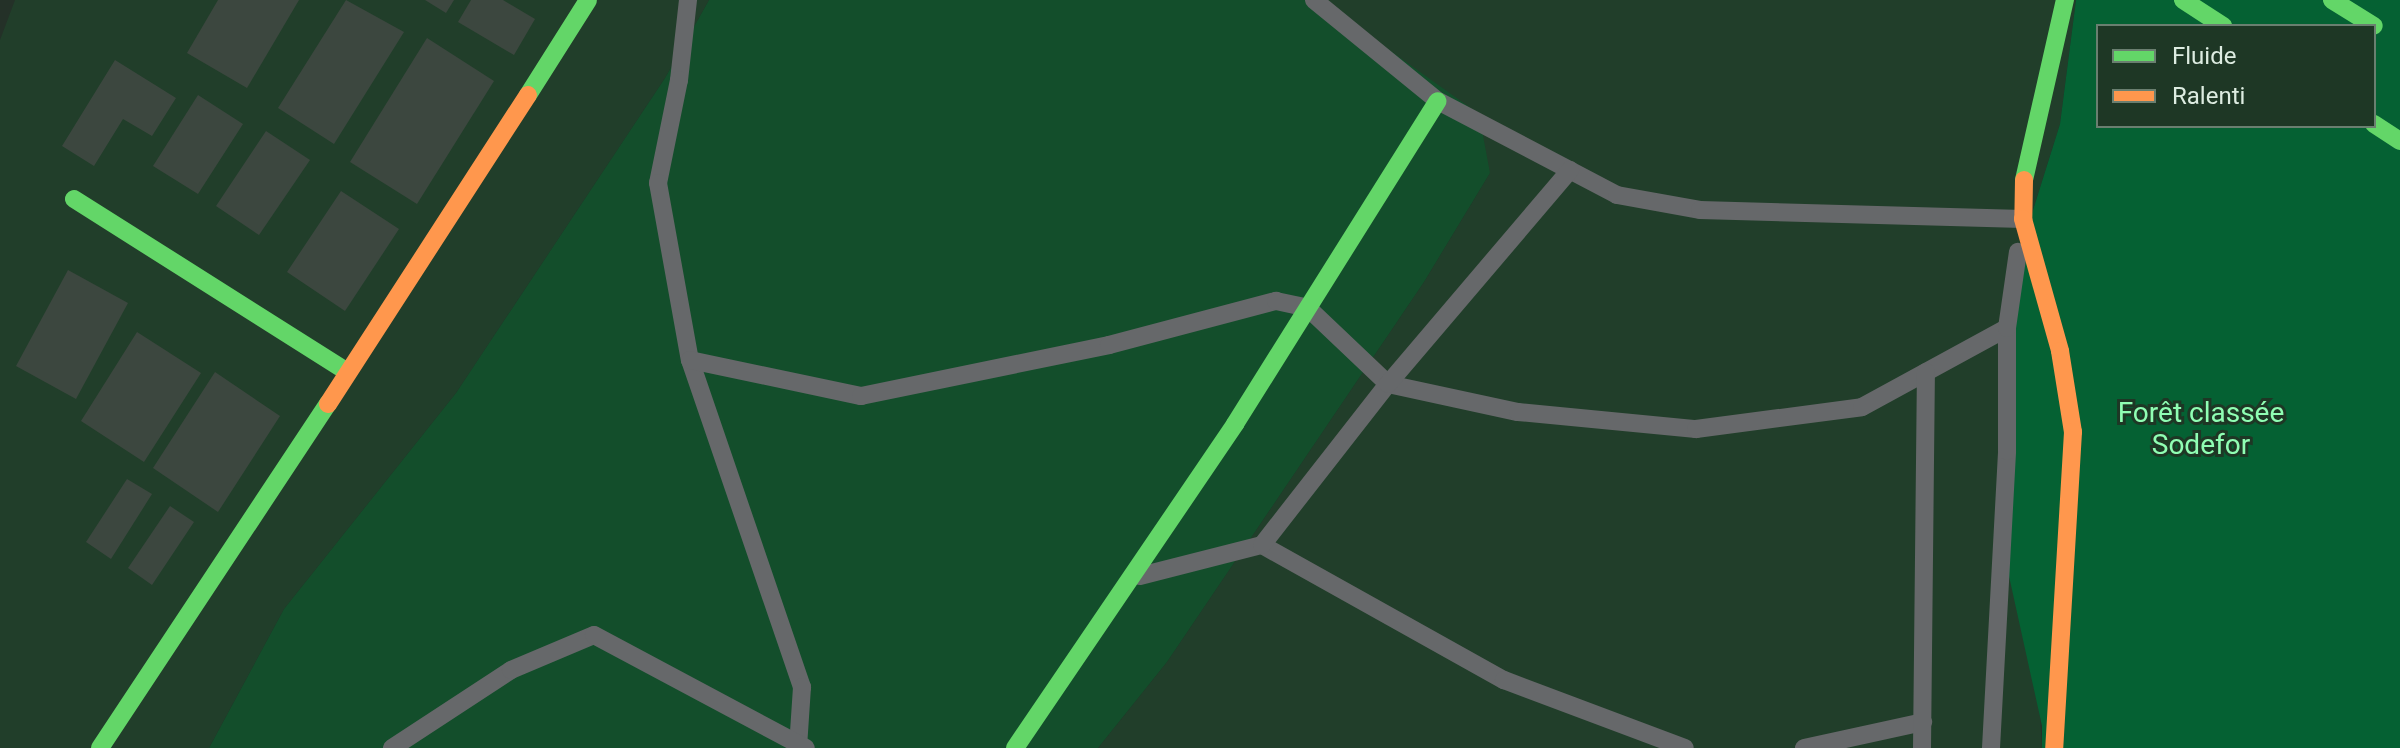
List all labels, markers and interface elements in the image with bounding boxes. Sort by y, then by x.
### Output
legend [2096,24,2376,128]
text: Fluide [2172,42,2236,70]
text: Ralenti [2172,82,2245,110]
park label: Forêt classée Sodefor [2118,396,2284,462]

